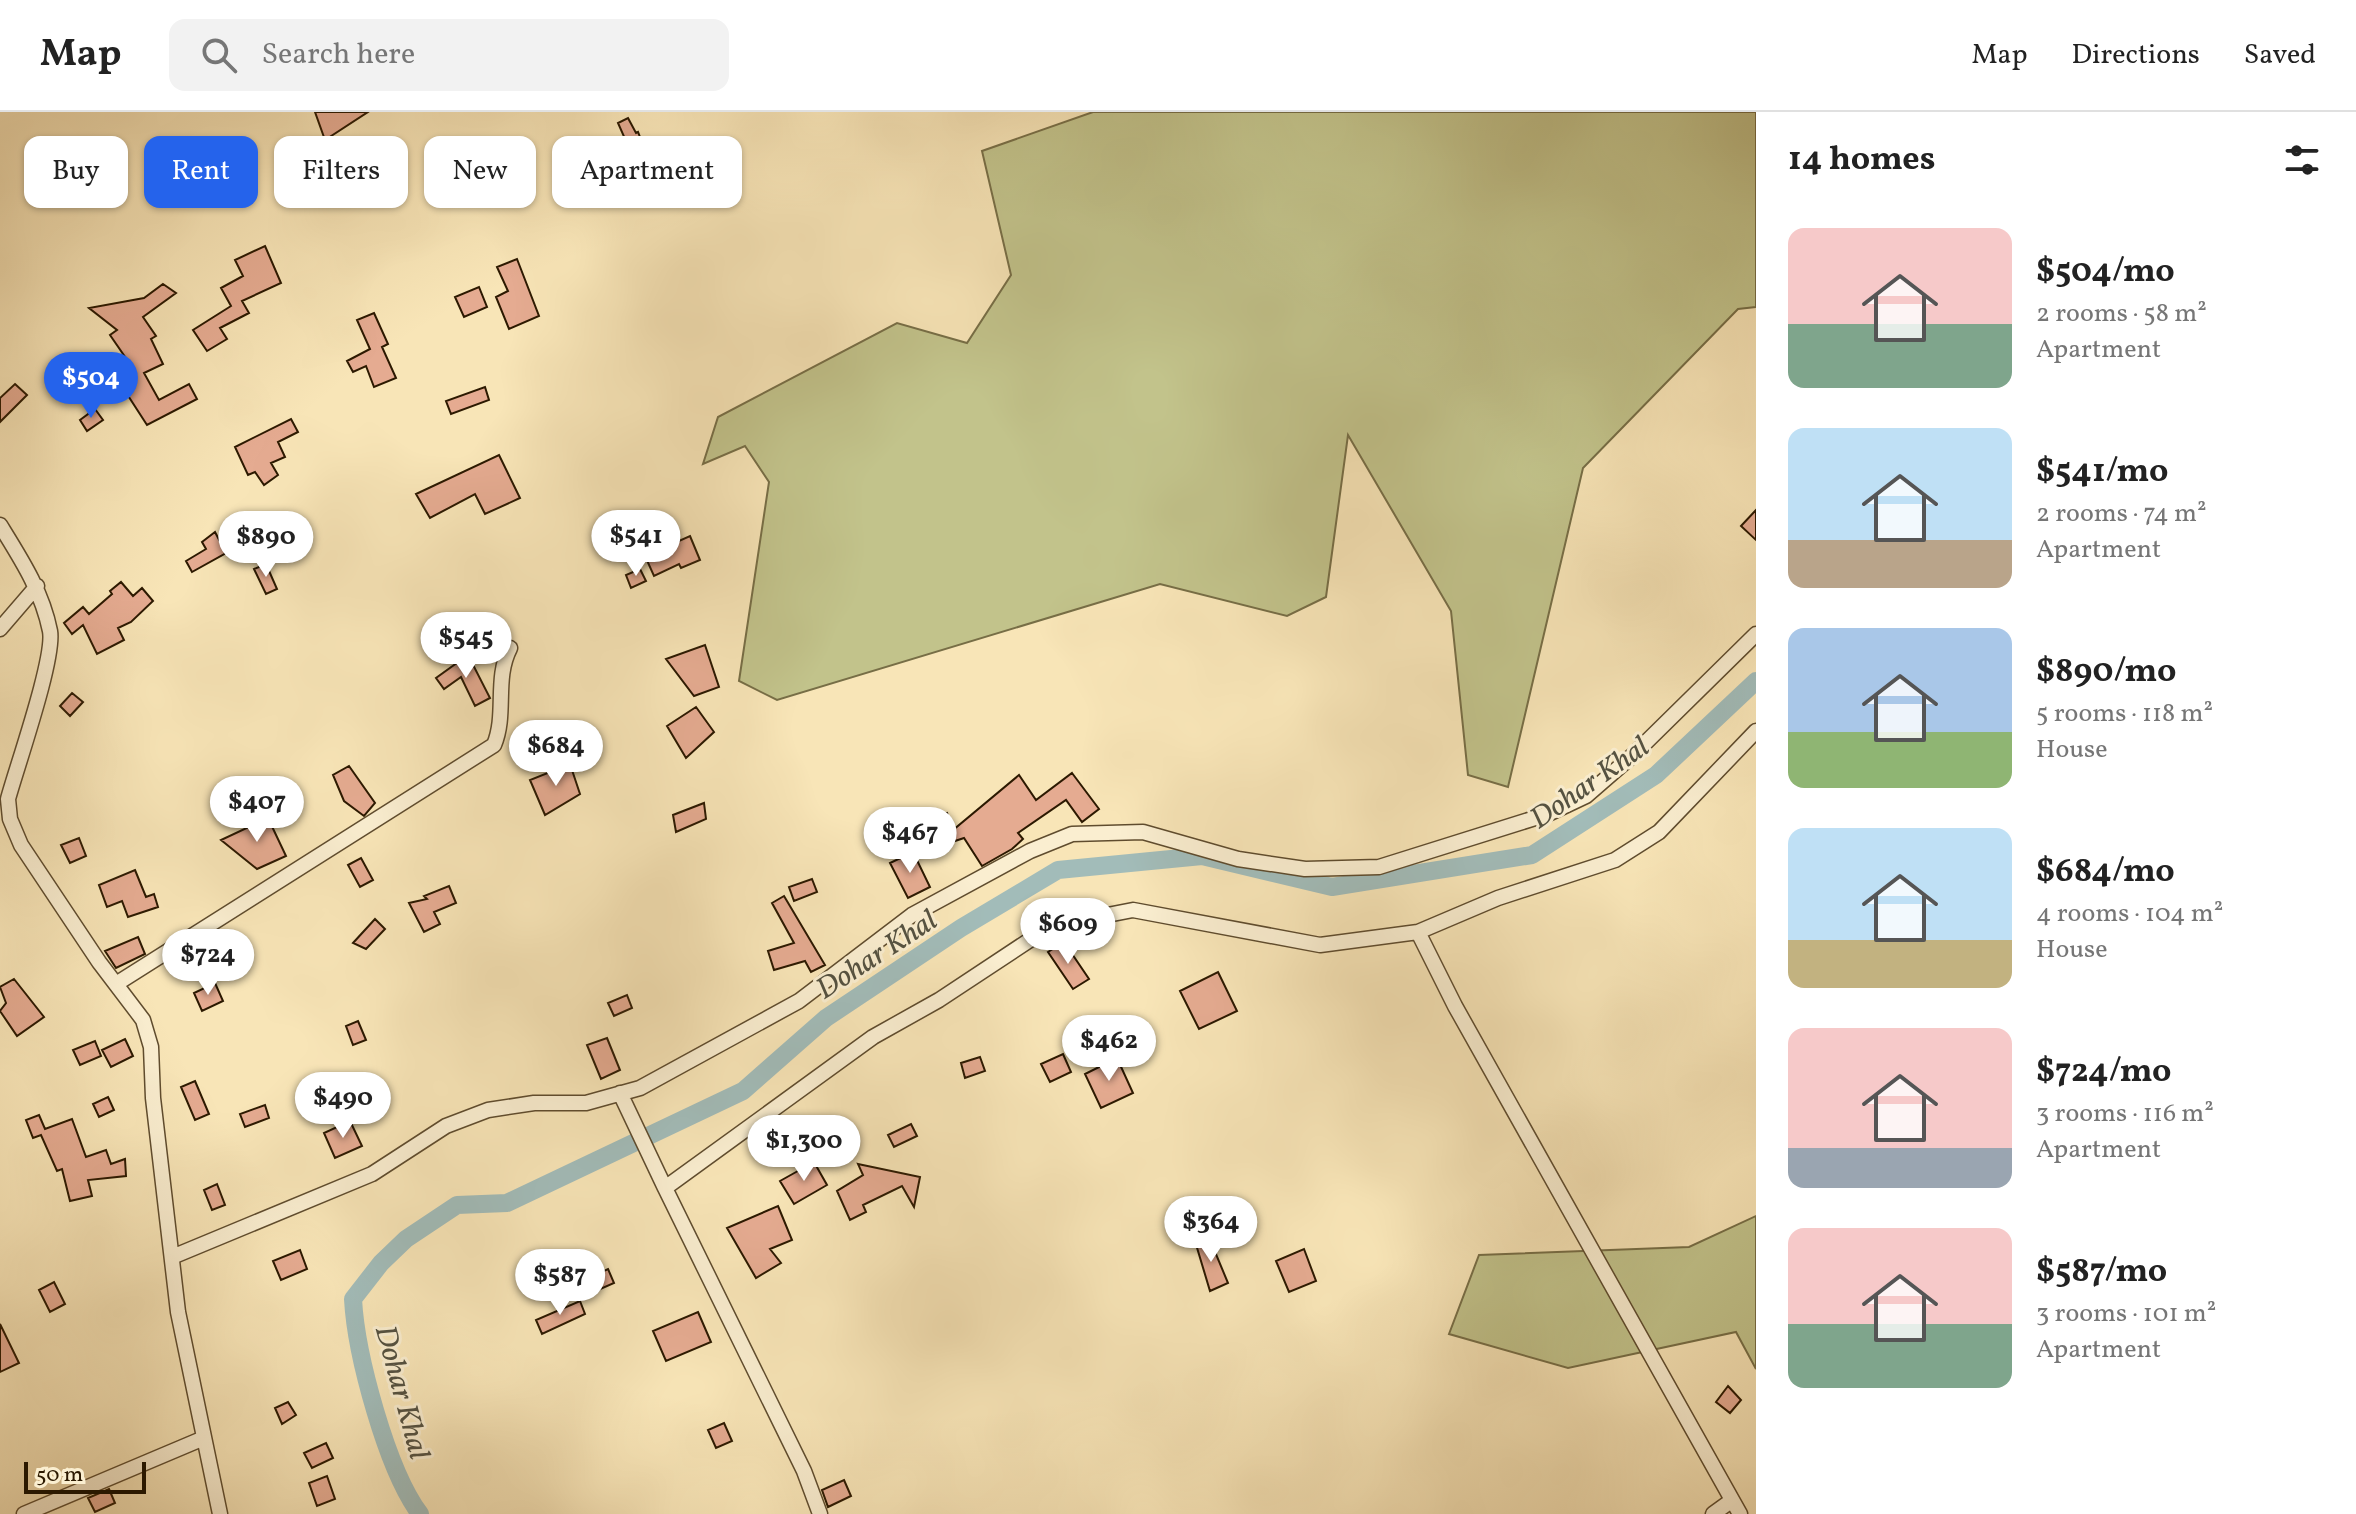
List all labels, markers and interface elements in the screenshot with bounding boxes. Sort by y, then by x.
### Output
search box [169,19,729,91]
text: Map [40,29,121,82]
icon: search [197,33,241,77]
text: Search here [261,34,415,76]
text: Map [1972,36,2028,75]
text: Directions [2072,36,2200,75]
text: Saved [2244,36,2316,75]
chip: Buy [24,136,128,208]
chip: Rent [144,136,258,208]
chip: Filters [274,136,408,208]
chip: New [424,136,536,208]
chip: Apartment [552,136,742,208]
text: 14 homes [1788,137,1935,184]
icon: filters [2280,138,2324,182]
text: $504/mo [2036,249,2175,296]
icon: home [1852,260,1948,356]
text: 2 rooms · 58 m² [2036,296,2207,332]
text: Apartment [2036,332,2161,368]
pin: $504 [44,352,138,420]
text: $504 [62,360,120,396]
text: $541/mo [2036,449,2168,496]
icon: home [1852,460,1948,556]
text: 2 rooms · 74 m² [2036,496,2207,532]
pin: $541 [589,510,683,578]
pin: $890 [219,511,313,579]
text: $541 [609,518,663,554]
text: $890 [236,519,296,555]
text: Apartment [2036,532,2161,568]
pin: $545 [419,612,513,680]
text: $545 [439,620,493,656]
text: $890/mo [2036,649,2176,696]
icon: home [1852,660,1948,756]
text: 5 rooms · 118 m² [2036,696,2213,732]
pin: $684 [509,720,603,788]
water label: Dohar Khal [1522,727,1659,840]
text: $684 [527,728,585,764]
text: House [2036,732,2108,768]
pin: $407 [210,776,304,844]
text: $407 [228,784,286,820]
pin: $467 [863,807,957,875]
text: $467 [882,815,938,851]
text: $684/mo [2036,849,2175,896]
icon: home [1852,860,1948,956]
text: 4 rooms · 104 m² [2036,896,2223,932]
pin: $609 [1021,898,1115,966]
water label: Dohar Khal [808,900,946,1011]
text: $609 [1038,906,1098,942]
pin: $724 [161,929,255,997]
text: House [2036,932,2108,968]
text: $724 [180,937,236,973]
pin: $462 [1062,1015,1156,1083]
text: $462 [1080,1023,1138,1059]
text: $724/mo [2036,1049,2172,1096]
icon: home [1852,1060,1948,1156]
pin: $490 [296,1072,390,1140]
text: $490 [313,1080,373,1116]
text: 3 rooms · 116 m² [2036,1096,2214,1132]
pin: $1,300 [739,1115,869,1183]
text: $1,300 [765,1123,843,1159]
text: Apartment [2036,1132,2161,1168]
pin: $364 [1164,1196,1258,1264]
text: $364 [1182,1204,1240,1240]
pin: $587 [513,1249,607,1317]
text: $587/mo [2036,1249,2167,1296]
text: $587 [533,1257,587,1293]
icon: home [1852,1260,1948,1356]
text: 3 rooms · 101 m² [2036,1296,2216,1332]
water label: Dohar Khal [363,1321,439,1465]
text: Apartment [2036,1332,2161,1368]
scale bar [24,1458,146,1494]
text: 50 m [36,1460,83,1491]

